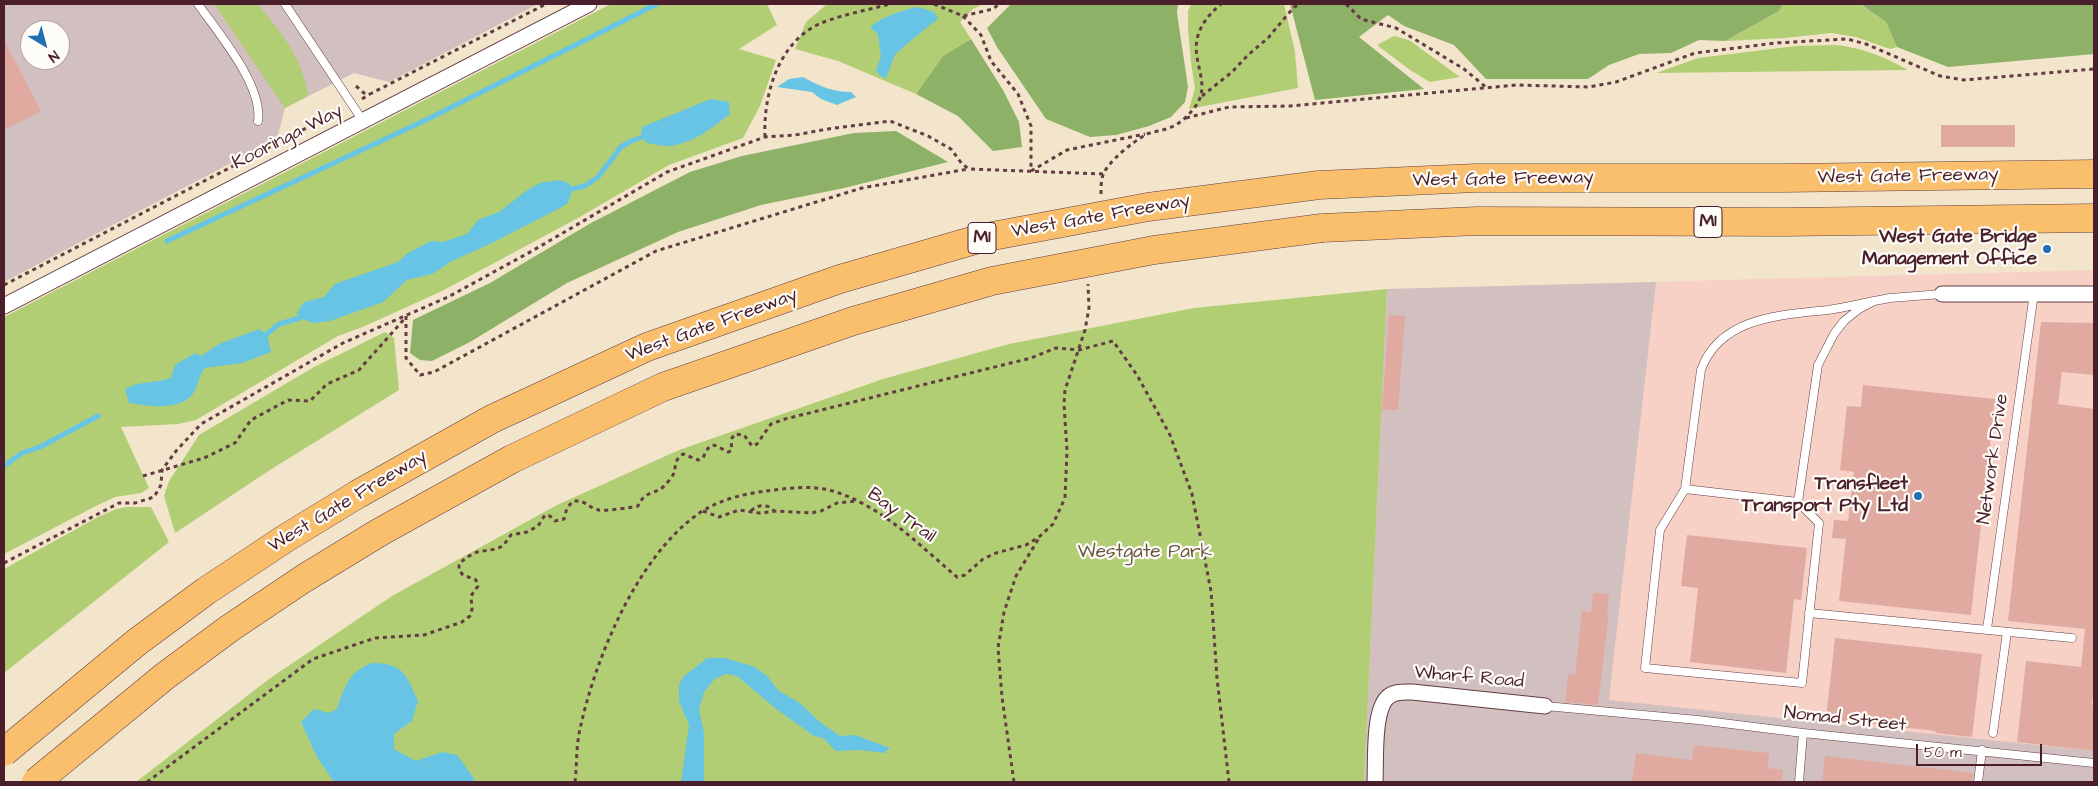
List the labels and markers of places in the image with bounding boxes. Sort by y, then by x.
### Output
place label: West Gate Bridge Management Office [1862,227,2037,271]
marker: West Gate Bridge Management Office [2041,243,2053,255]
place label: Transfleet Transport Pty Ltd [1742,474,1908,518]
marker: Transfleet Transport Pty Ltd [1912,490,1924,502]

